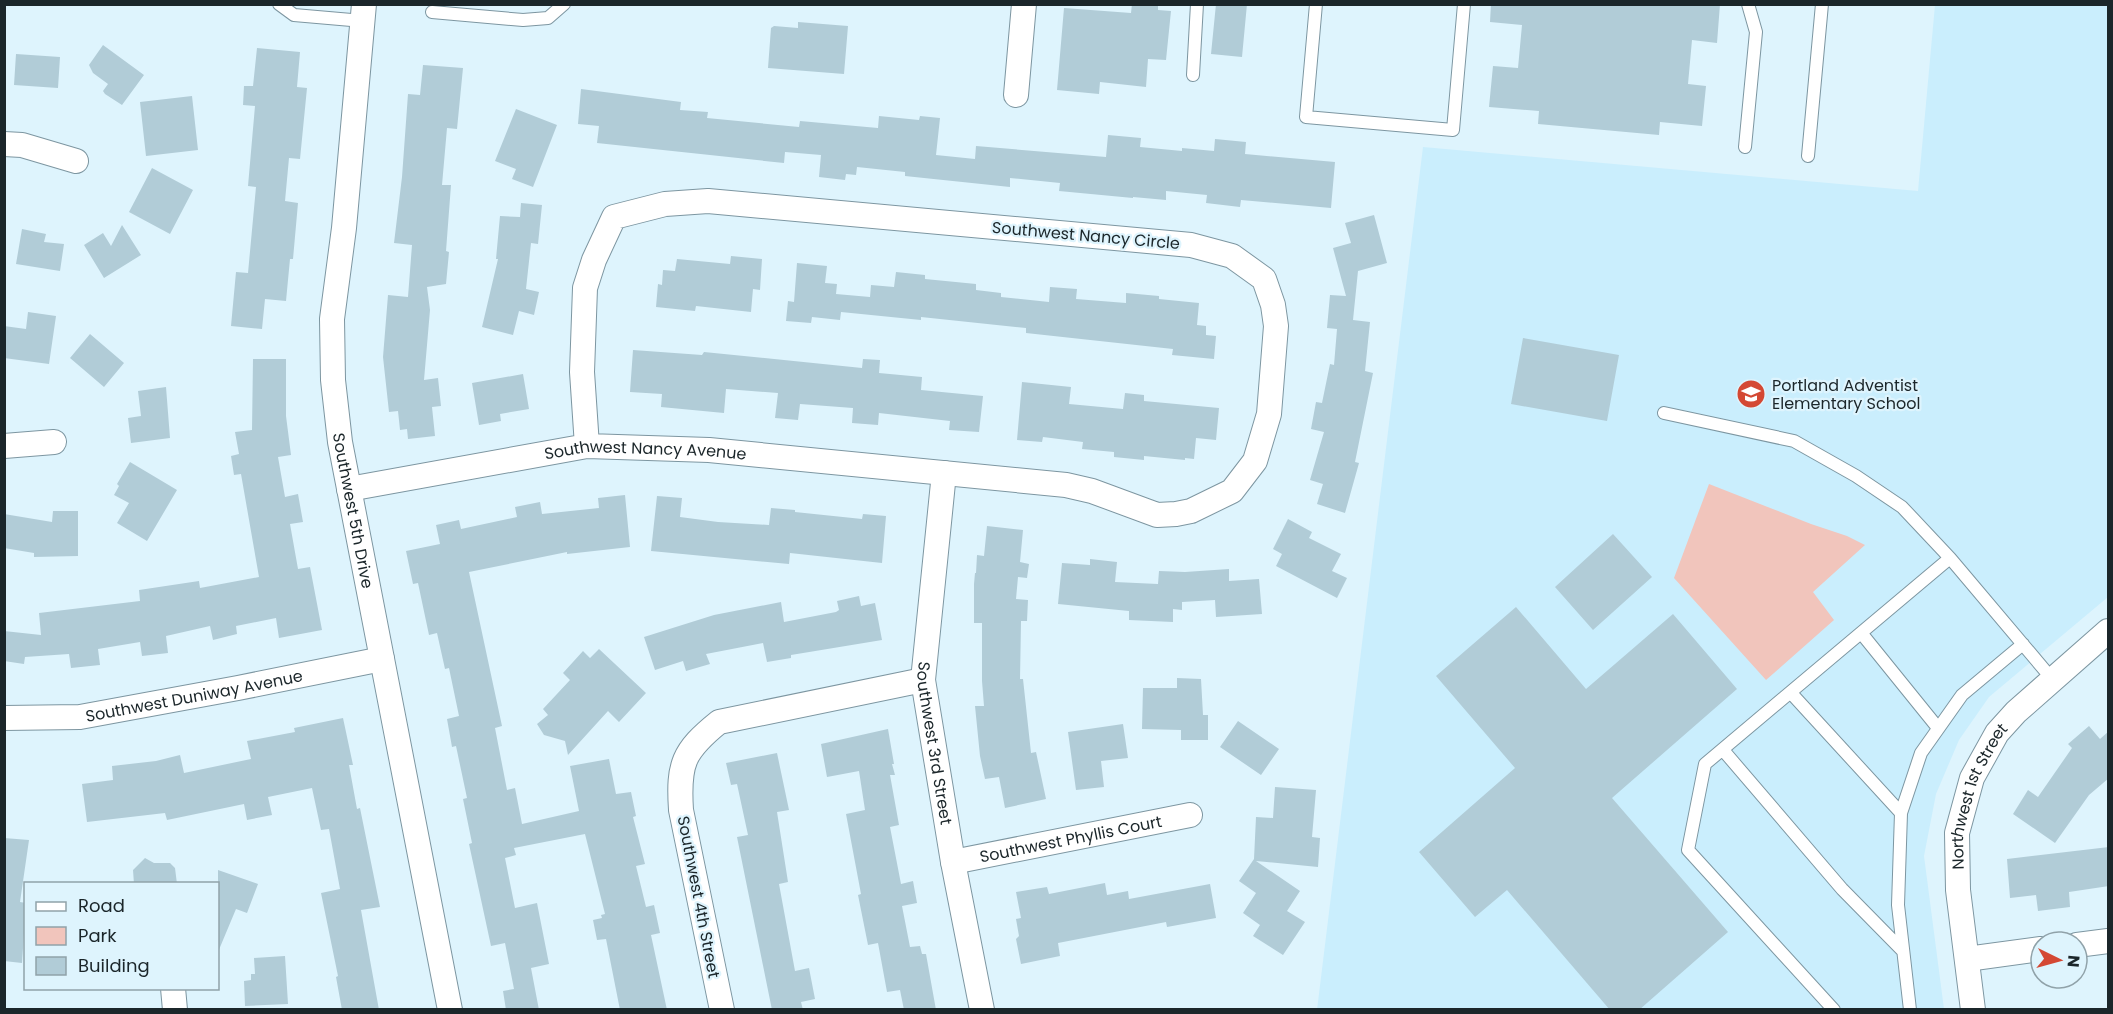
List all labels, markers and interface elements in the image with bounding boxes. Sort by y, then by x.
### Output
street label: Southwest Nancy Circle [991,216,1181,255]
place label: Portland Adventist Elementary School [1772,374,1920,415]
school or university icon: Portland Adventist Elementary School [1735,378,1767,410]
street label: Southwest 5th Drive [327,432,379,591]
street label: Southwest Nancy Avenue [542,435,748,466]
street label: Southwest 3rd Street [911,660,958,827]
street label: Southwest Duniway Avenue [84,664,305,728]
street label: Northwest 1st Street [1945,718,2013,870]
street label: Southwest Phyllis Court [978,810,1164,868]
street label: Southwest 4th Street [672,814,726,980]
legend [24,882,219,990]
text: Road [78,893,125,918]
text: Park [78,923,117,948]
north arrow [2029,930,2089,990]
text: Building [78,953,150,978]
text: N [2061,954,2085,968]

